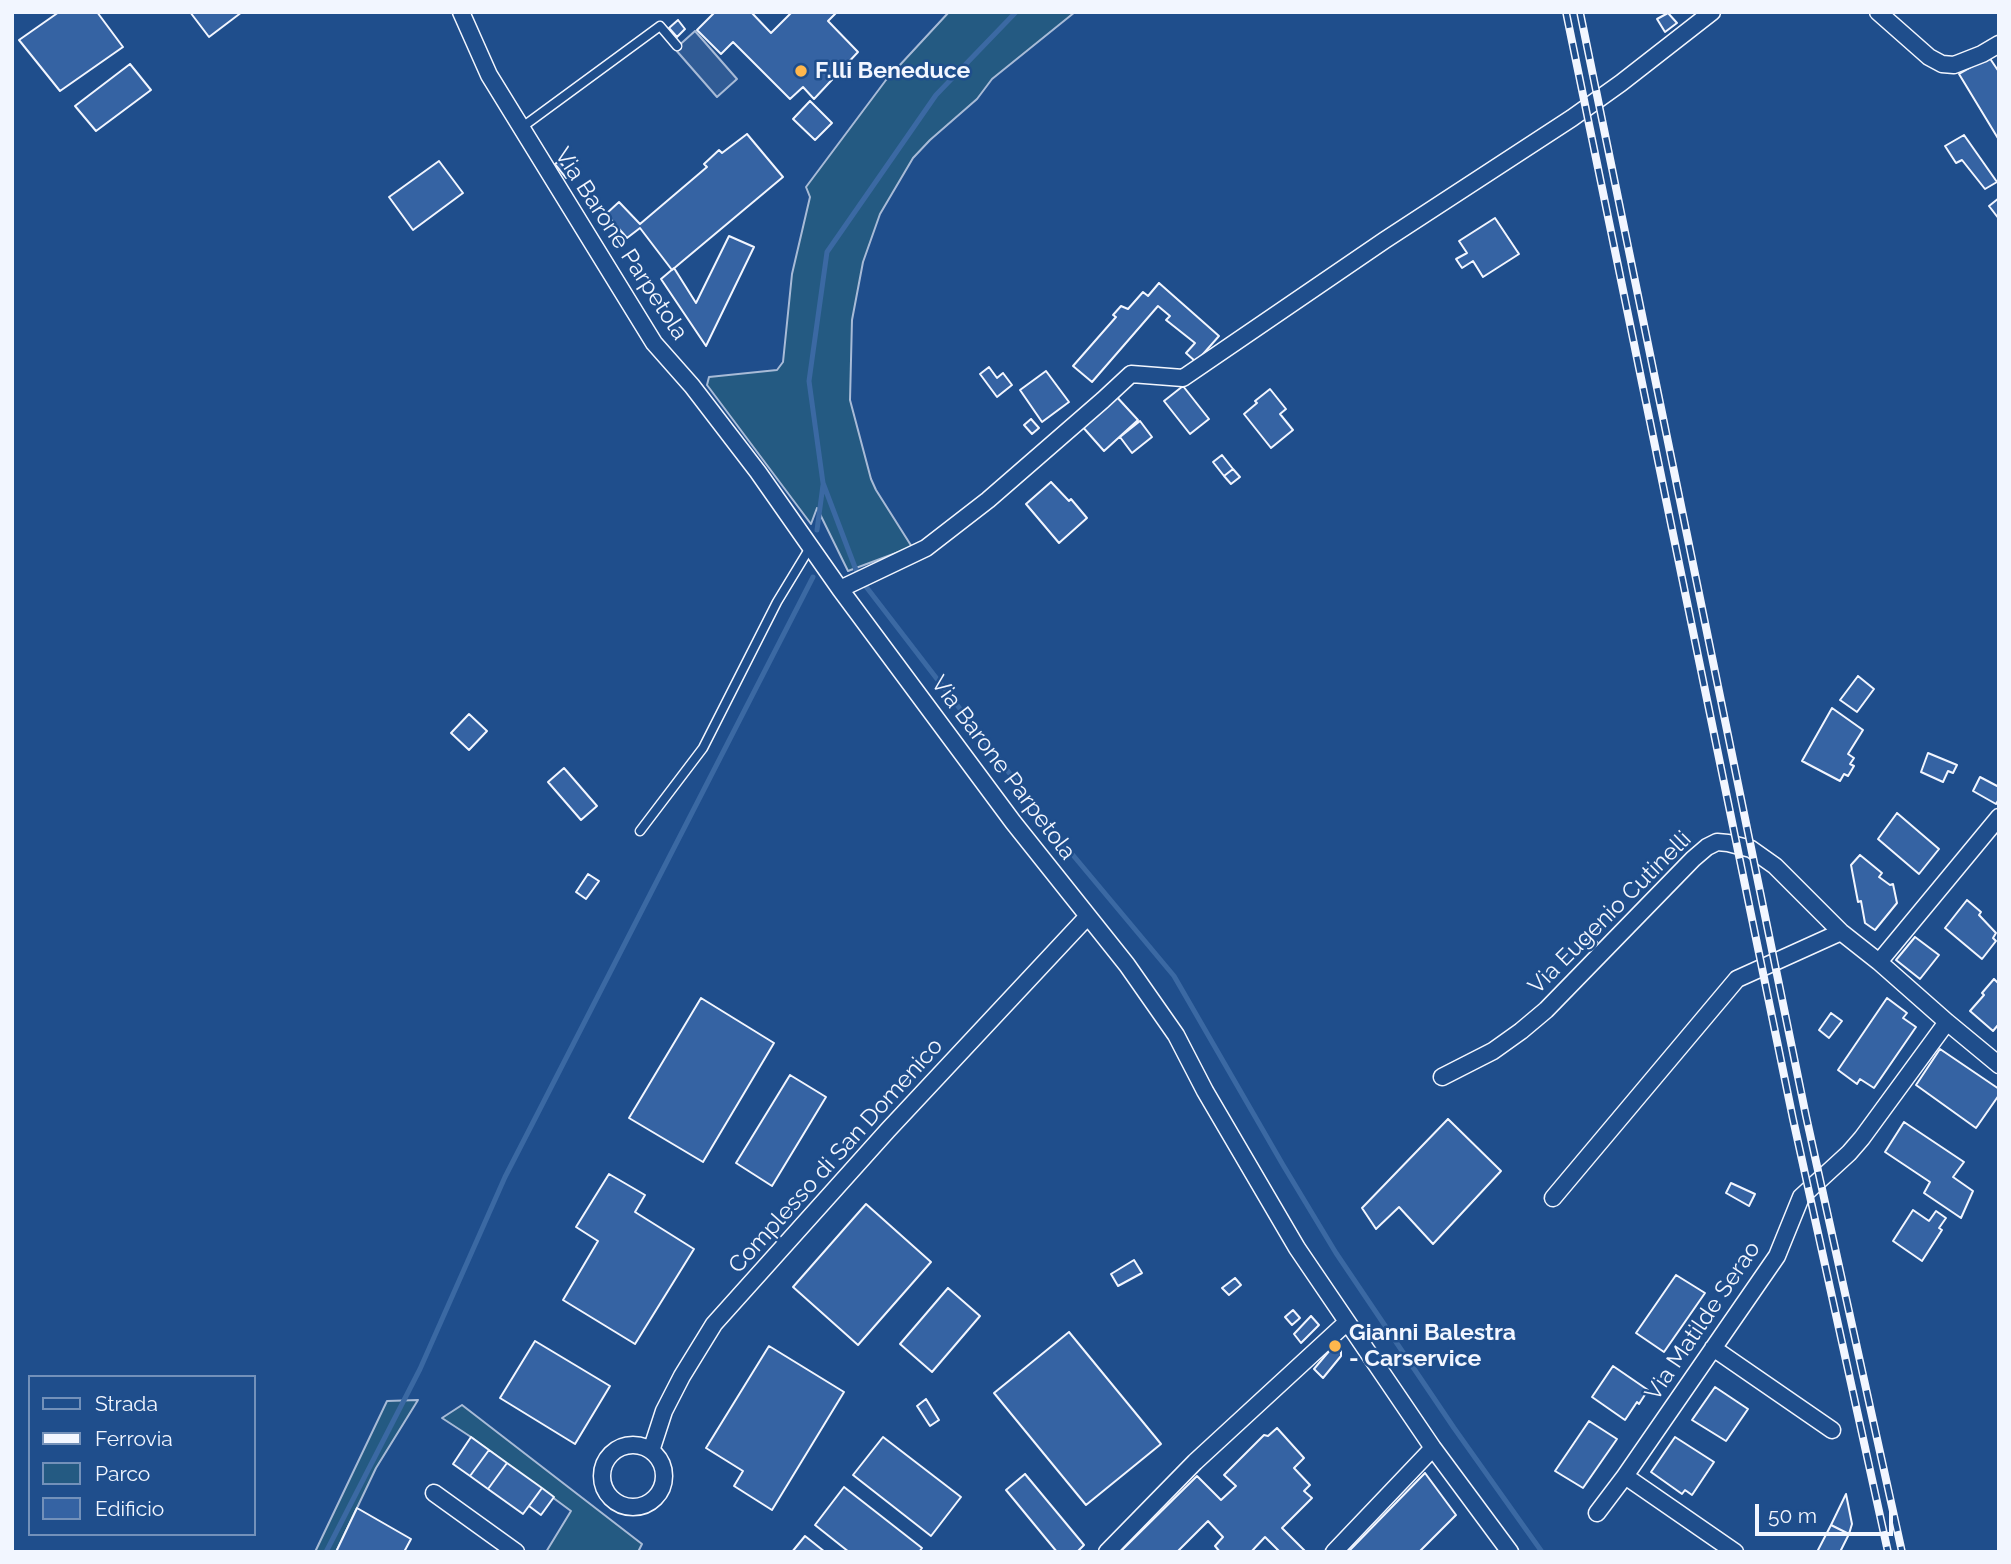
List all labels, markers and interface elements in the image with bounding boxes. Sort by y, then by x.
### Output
place label: F.lli Beneduce [815,57,970,85]
marker: F.lli Beneduce [793,63,809,79]
street label: Via Barone Parpetola [549,143,693,345]
street label: Via Barone Parpetola [925,670,1081,866]
street label: Via Eugenio Cutinelli [1523,826,1697,1000]
street label: Complesso di San Domenico [723,1033,949,1279]
street label: Via Matilde Serao [1640,1236,1766,1406]
place label: Gianni Balestra - Carservice [1349,1319,1516,1373]
marker: Gianni Balestra - Carservice [1327,1338,1343,1354]
legend [28,1375,256,1536]
text: Strada [95,1391,158,1416]
text: Ferrovia [95,1426,173,1451]
text: Parco [95,1461,150,1486]
scale bar [1759,1490,1897,1534]
text: Edificio [95,1496,164,1521]
text: 50 m [1768,1503,1817,1528]

